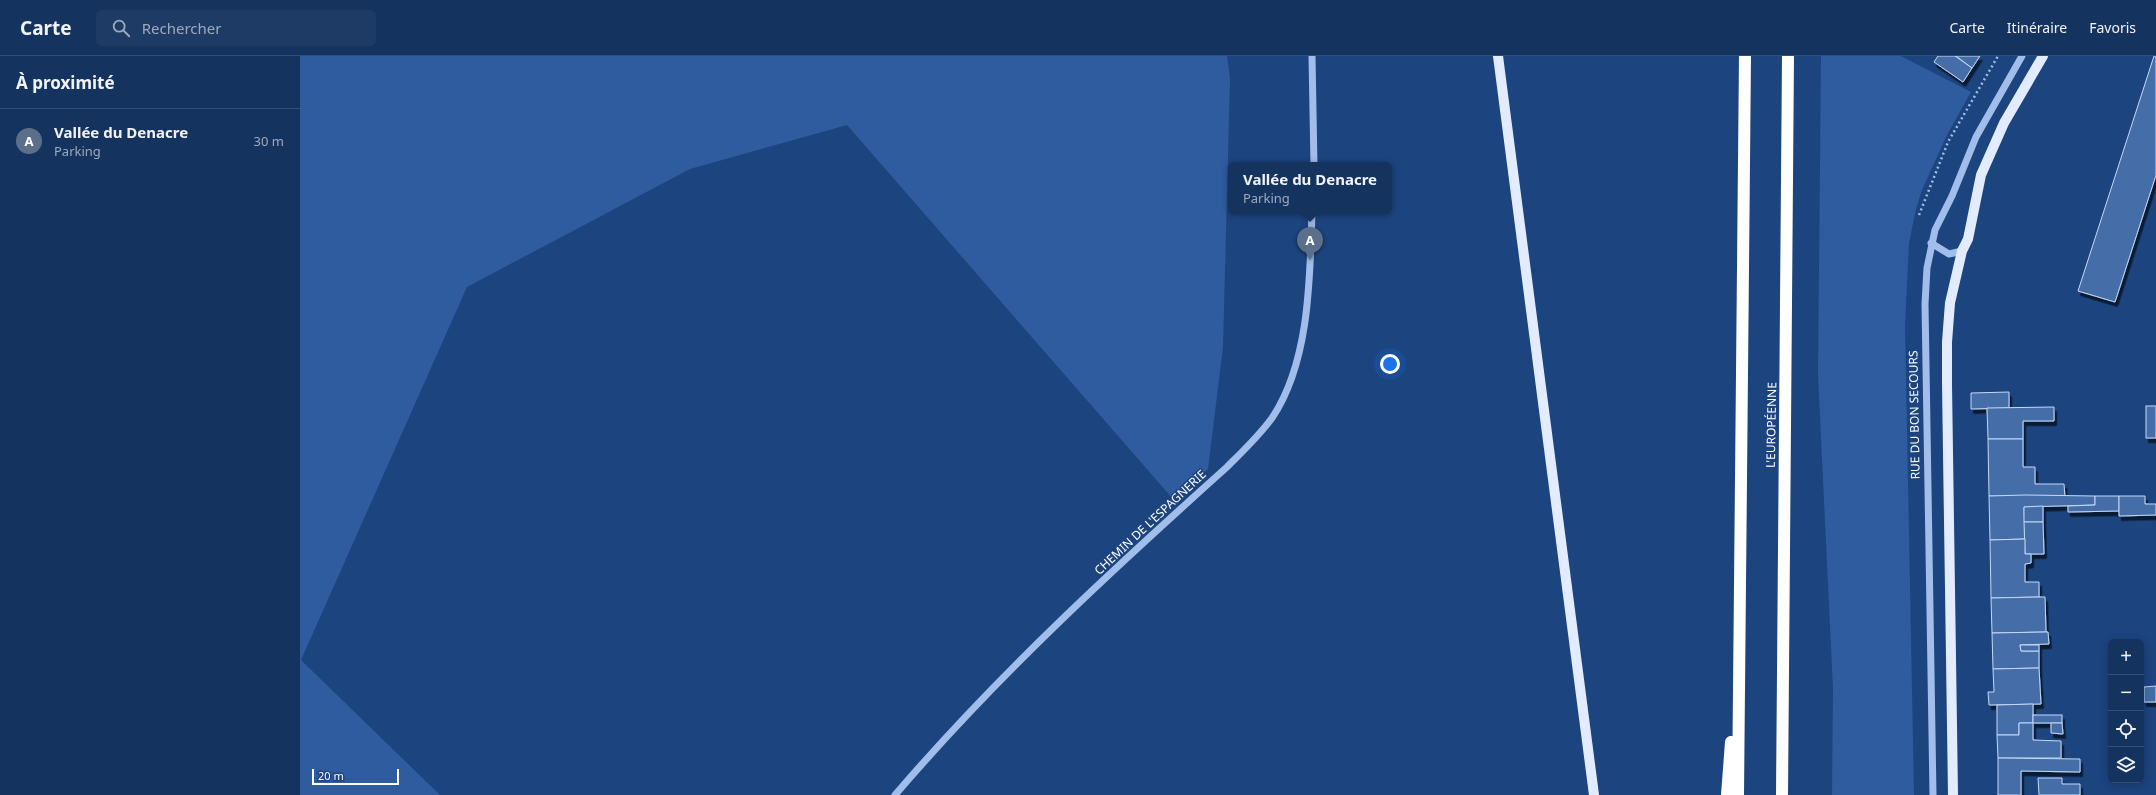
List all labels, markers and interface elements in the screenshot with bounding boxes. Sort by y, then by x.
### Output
search box [96,10,376,46]
text: Carte [20,15,72,41]
icon: search [110,17,132,39]
text: Rechercher [142,18,221,38]
text: Carte [1949,18,1985,37]
text: Itinéraire [2007,18,2067,37]
text: Favoris [2089,18,2136,37]
text: À proximité [16,71,115,94]
text: Vallée du Denacre [54,122,188,142]
text: A [25,132,34,150]
text: 30 m [254,132,284,150]
text: Parking [54,142,101,160]
popup [1228,162,1392,214]
text: Vallée du Denacre [1243,169,1377,189]
text: Parking [1243,189,1290,207]
pin: A [1297,227,1323,260]
street label: RUE DU BON SECOURS [1904,350,1924,480]
your location [1380,354,1400,374]
street label: L'EUROPÉENNE [1762,382,1780,468]
street label: CHEMIN DE L'ESPAGNERIE [1090,466,1210,578]
map controls [2108,639,2144,783]
button: + [2108,639,2144,675]
button: − [2108,675,2144,711]
button: locate [2108,711,2144,747]
button: layers [2108,747,2144,783]
scale bar [312,767,399,786]
text: 20 m [318,768,344,783]

